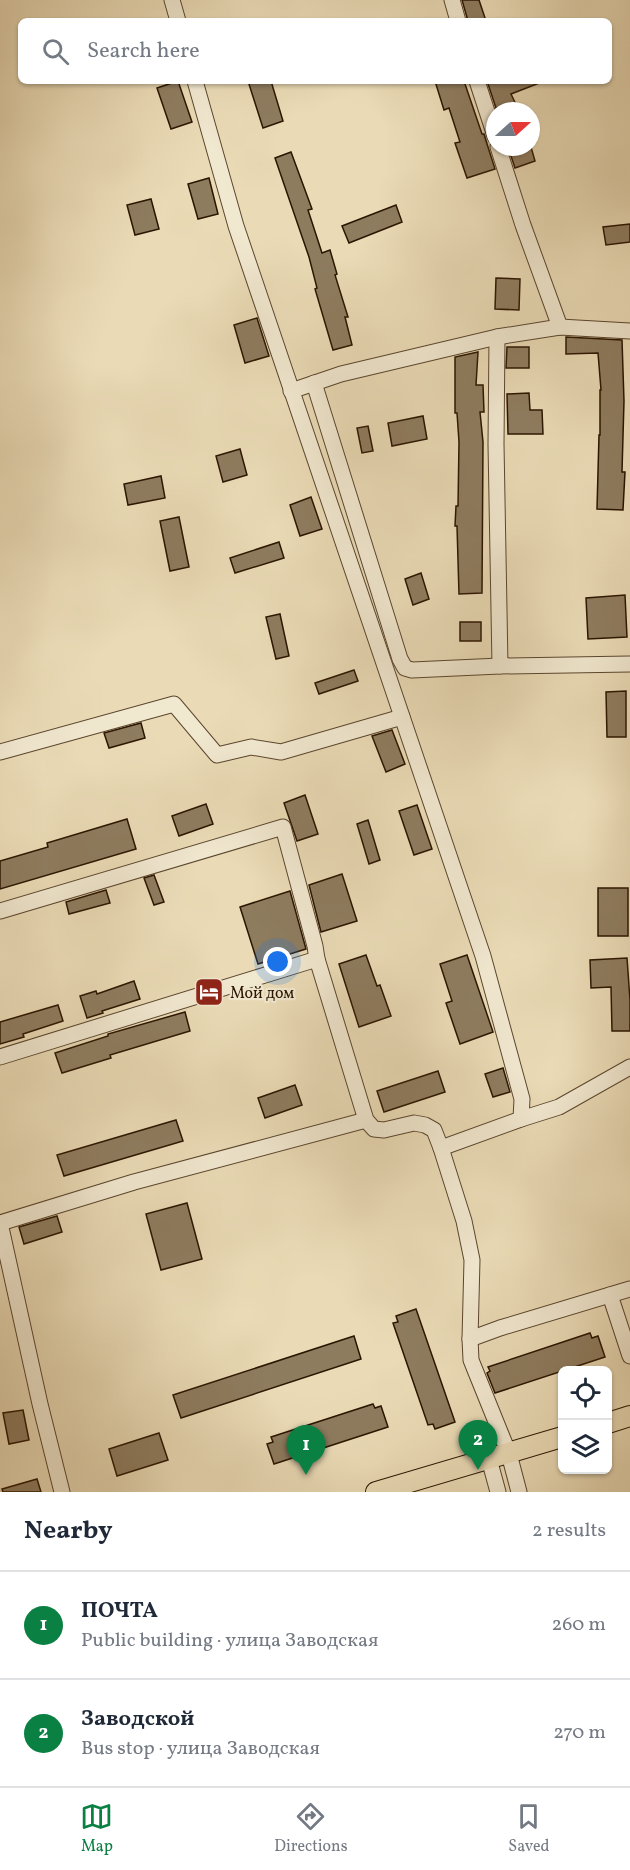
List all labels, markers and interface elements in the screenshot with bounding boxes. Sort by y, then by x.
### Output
search box [18,18,612,84]
icon: search [39,35,72,68]
text: Search here [87,36,200,67]
north arrow [486,102,540,156]
your location [263,947,292,976]
hotel icon: Мой дом [193,976,225,1008]
place label: Мой дом [230,983,294,1005]
map controls [558,1366,612,1474]
button: locate [558,1366,612,1420]
pin: 2 [458,1420,498,1470]
button: layers [558,1420,612,1474]
pin: 1 [286,1426,326,1475]
text: Nearby [24,1513,113,1549]
text: 2 results [532,1517,606,1545]
text: ПОЧТА [81,1596,158,1627]
text: 1 [39,1611,48,1639]
text: 260 m [551,1611,606,1639]
text: Public building · улица Заводская [81,1627,378,1655]
text: Заводской [81,1704,194,1735]
text: 2 [38,1719,49,1747]
text: 270 m [553,1719,606,1747]
text: Bus stop · улица Заводская [81,1735,320,1763]
tab: Map [80,1800,113,1858]
tab: Directions [274,1800,348,1858]
tab: Saved [508,1800,550,1858]

